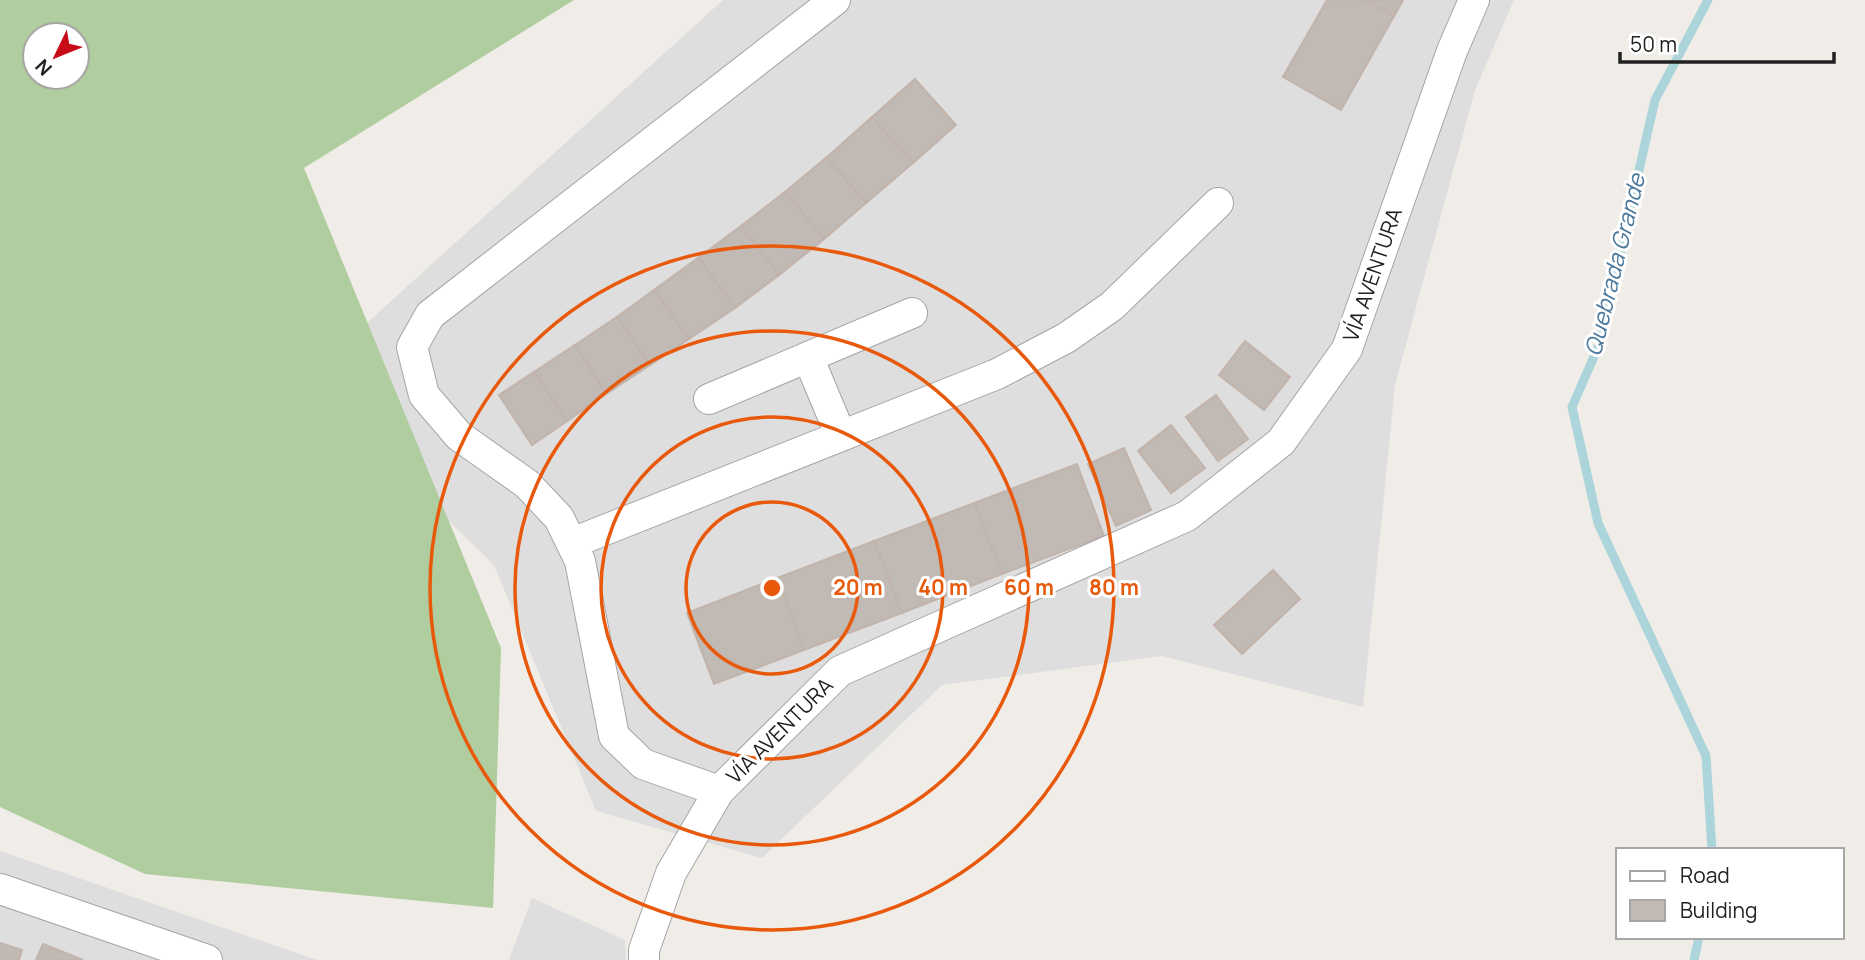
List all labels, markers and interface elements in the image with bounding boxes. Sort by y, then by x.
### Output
north arrow [21,21,91,91]
scale bar [1620,21,1834,65]
text: 50 m [1630,30,1677,58]
text: N [29,54,58,81]
water label: Quebrada Grande [1576,169,1652,359]
street label: VÍA AVENTURA [1336,204,1408,345]
text: 20 m [833,573,883,601]
text: 40 m [918,573,968,601]
text: 60 m [1004,573,1054,601]
text: 80 m [1089,573,1139,601]
centre of rings [760,576,784,600]
street label: VÍA AVENTURA [720,671,839,790]
legend [1616,848,1844,939]
text: Road [1680,861,1730,889]
text: Building [1680,896,1757,924]

